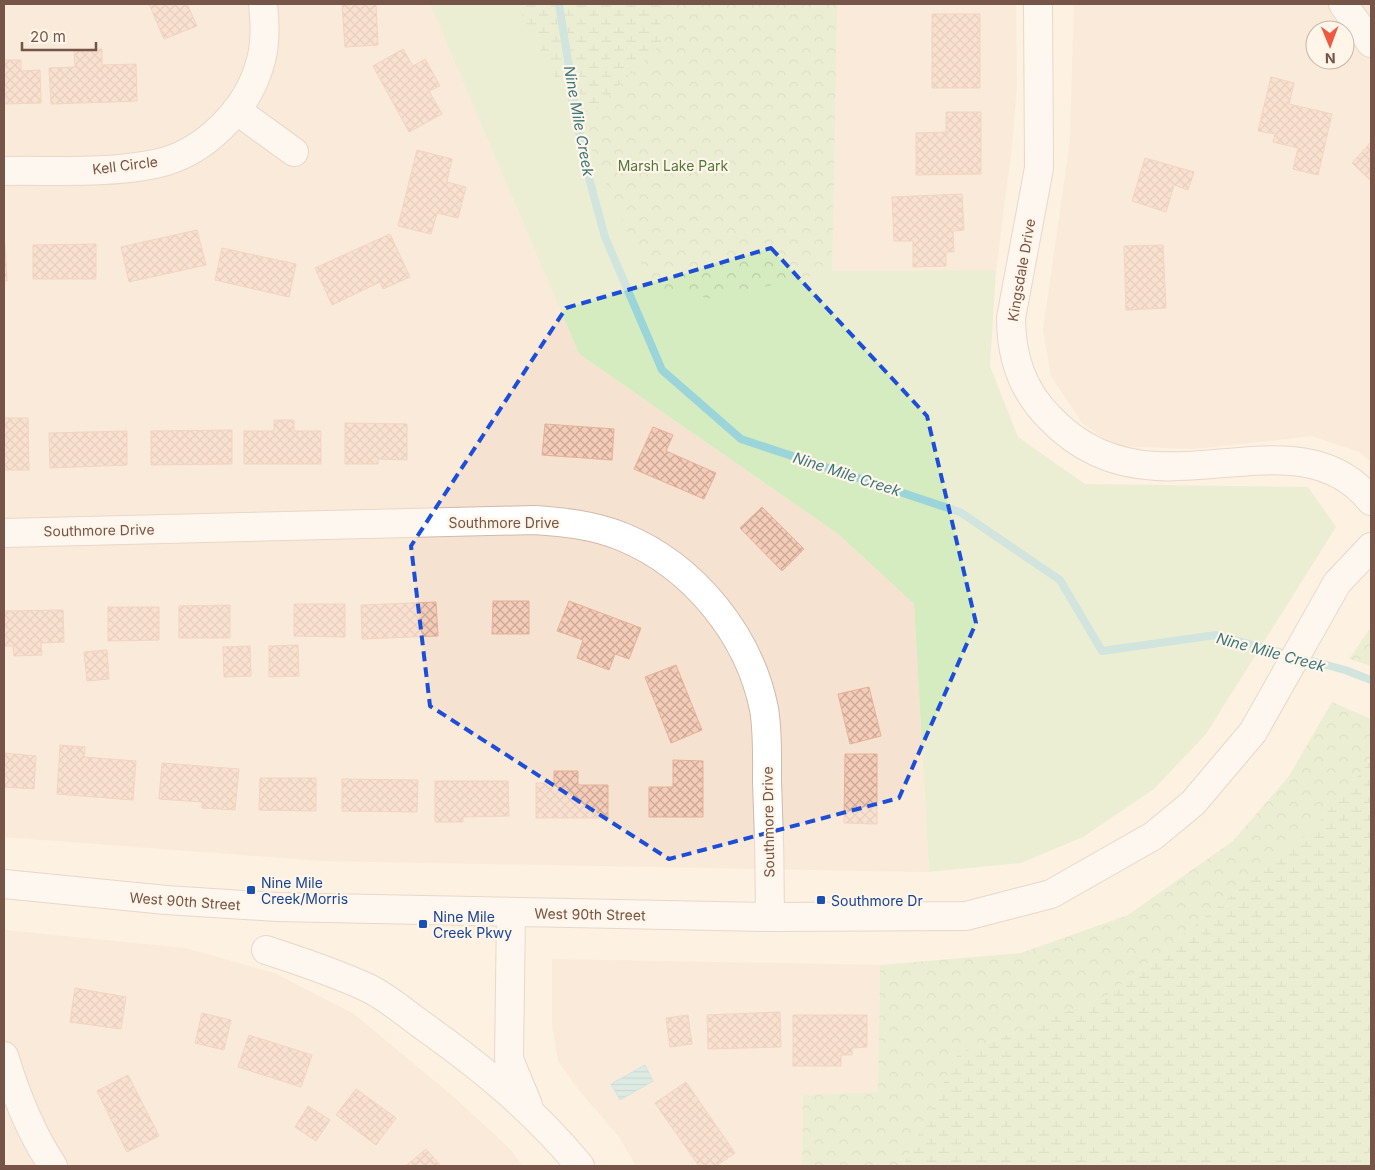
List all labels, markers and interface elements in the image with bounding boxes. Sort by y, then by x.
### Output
scale bar [22,20,96,52]
north arrow [1305,20,1355,70]
text: 20 m [30,27,66,46]
text: N [1325,50,1336,67]
water label: Nine Mile Creek [560,64,598,179]
street label: Kell Circle [91,153,159,177]
park label: Marsh Lake Park [618,157,729,174]
street label: Kingsdale Drive [1004,217,1038,323]
water label: Nine Mile Creek [791,448,904,501]
street label: Southmore Drive [448,514,560,531]
street label: Southmore Drive [43,521,155,539]
water label: Nine Mile Creek [1214,628,1328,676]
street label: Southmore Drive [759,766,777,878]
place label: Nine Mile Creek/Morris [261,874,348,907]
marker: Nine Mile Creek/Morris [245,884,257,896]
street label: West 90th Street [129,889,241,913]
place label: Southmore Dr [831,892,923,909]
marker: Southmore Dr [815,894,827,906]
street label: West 90th Street [534,905,646,923]
place label: Nine Mile Creek Pkwy [433,908,512,941]
marker: Nine Mile Creek Pkwy [417,918,429,930]

